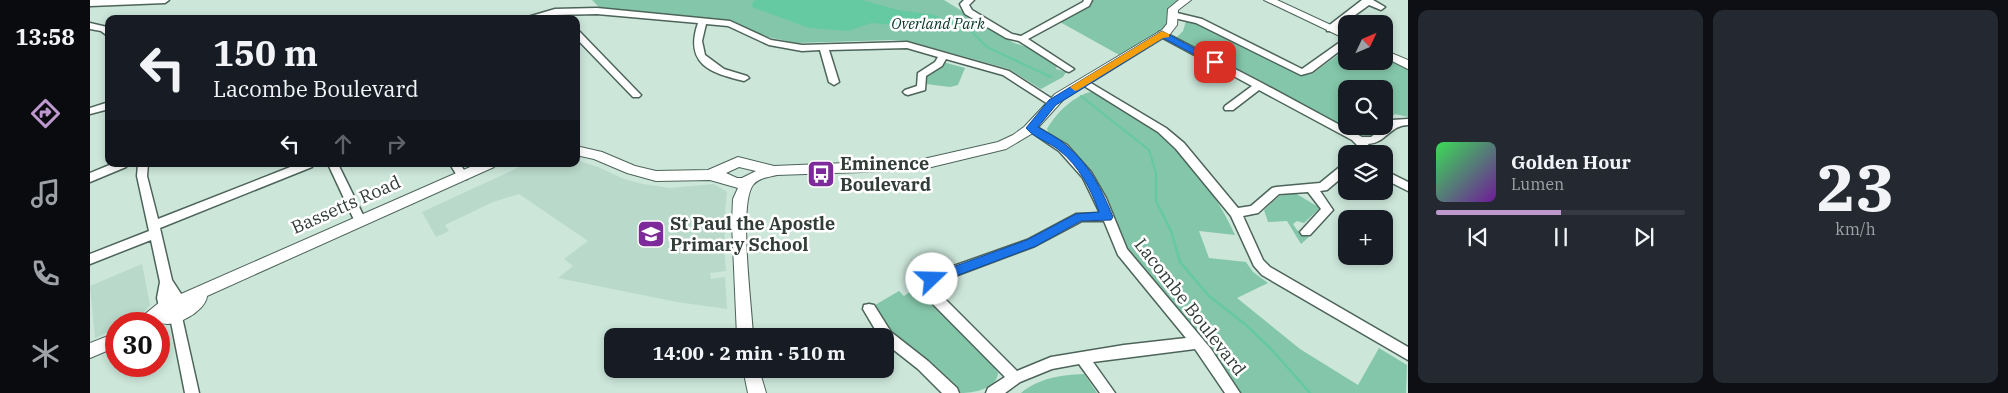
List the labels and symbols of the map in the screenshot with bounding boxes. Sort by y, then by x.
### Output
park label: Overland Park [891,14,985,33]
north arrow [1338,15,1392,70]
pin [1194,41,1236,83]
place label: Eminence Boulevard [840,152,931,196]
bus stop icon: Eminence Boulevard [806,159,836,189]
street label: Bassetts Road [287,170,404,239]
place label: St Paul the Apostle Primary School [670,212,835,256]
school or university icon: St Paul the Apostle Primary School [636,219,666,249]
street label: Lacombe Boulevard [1130,233,1251,380]
position arrow [905,252,957,304]
speed limit sign: 30 [105,312,170,377]

